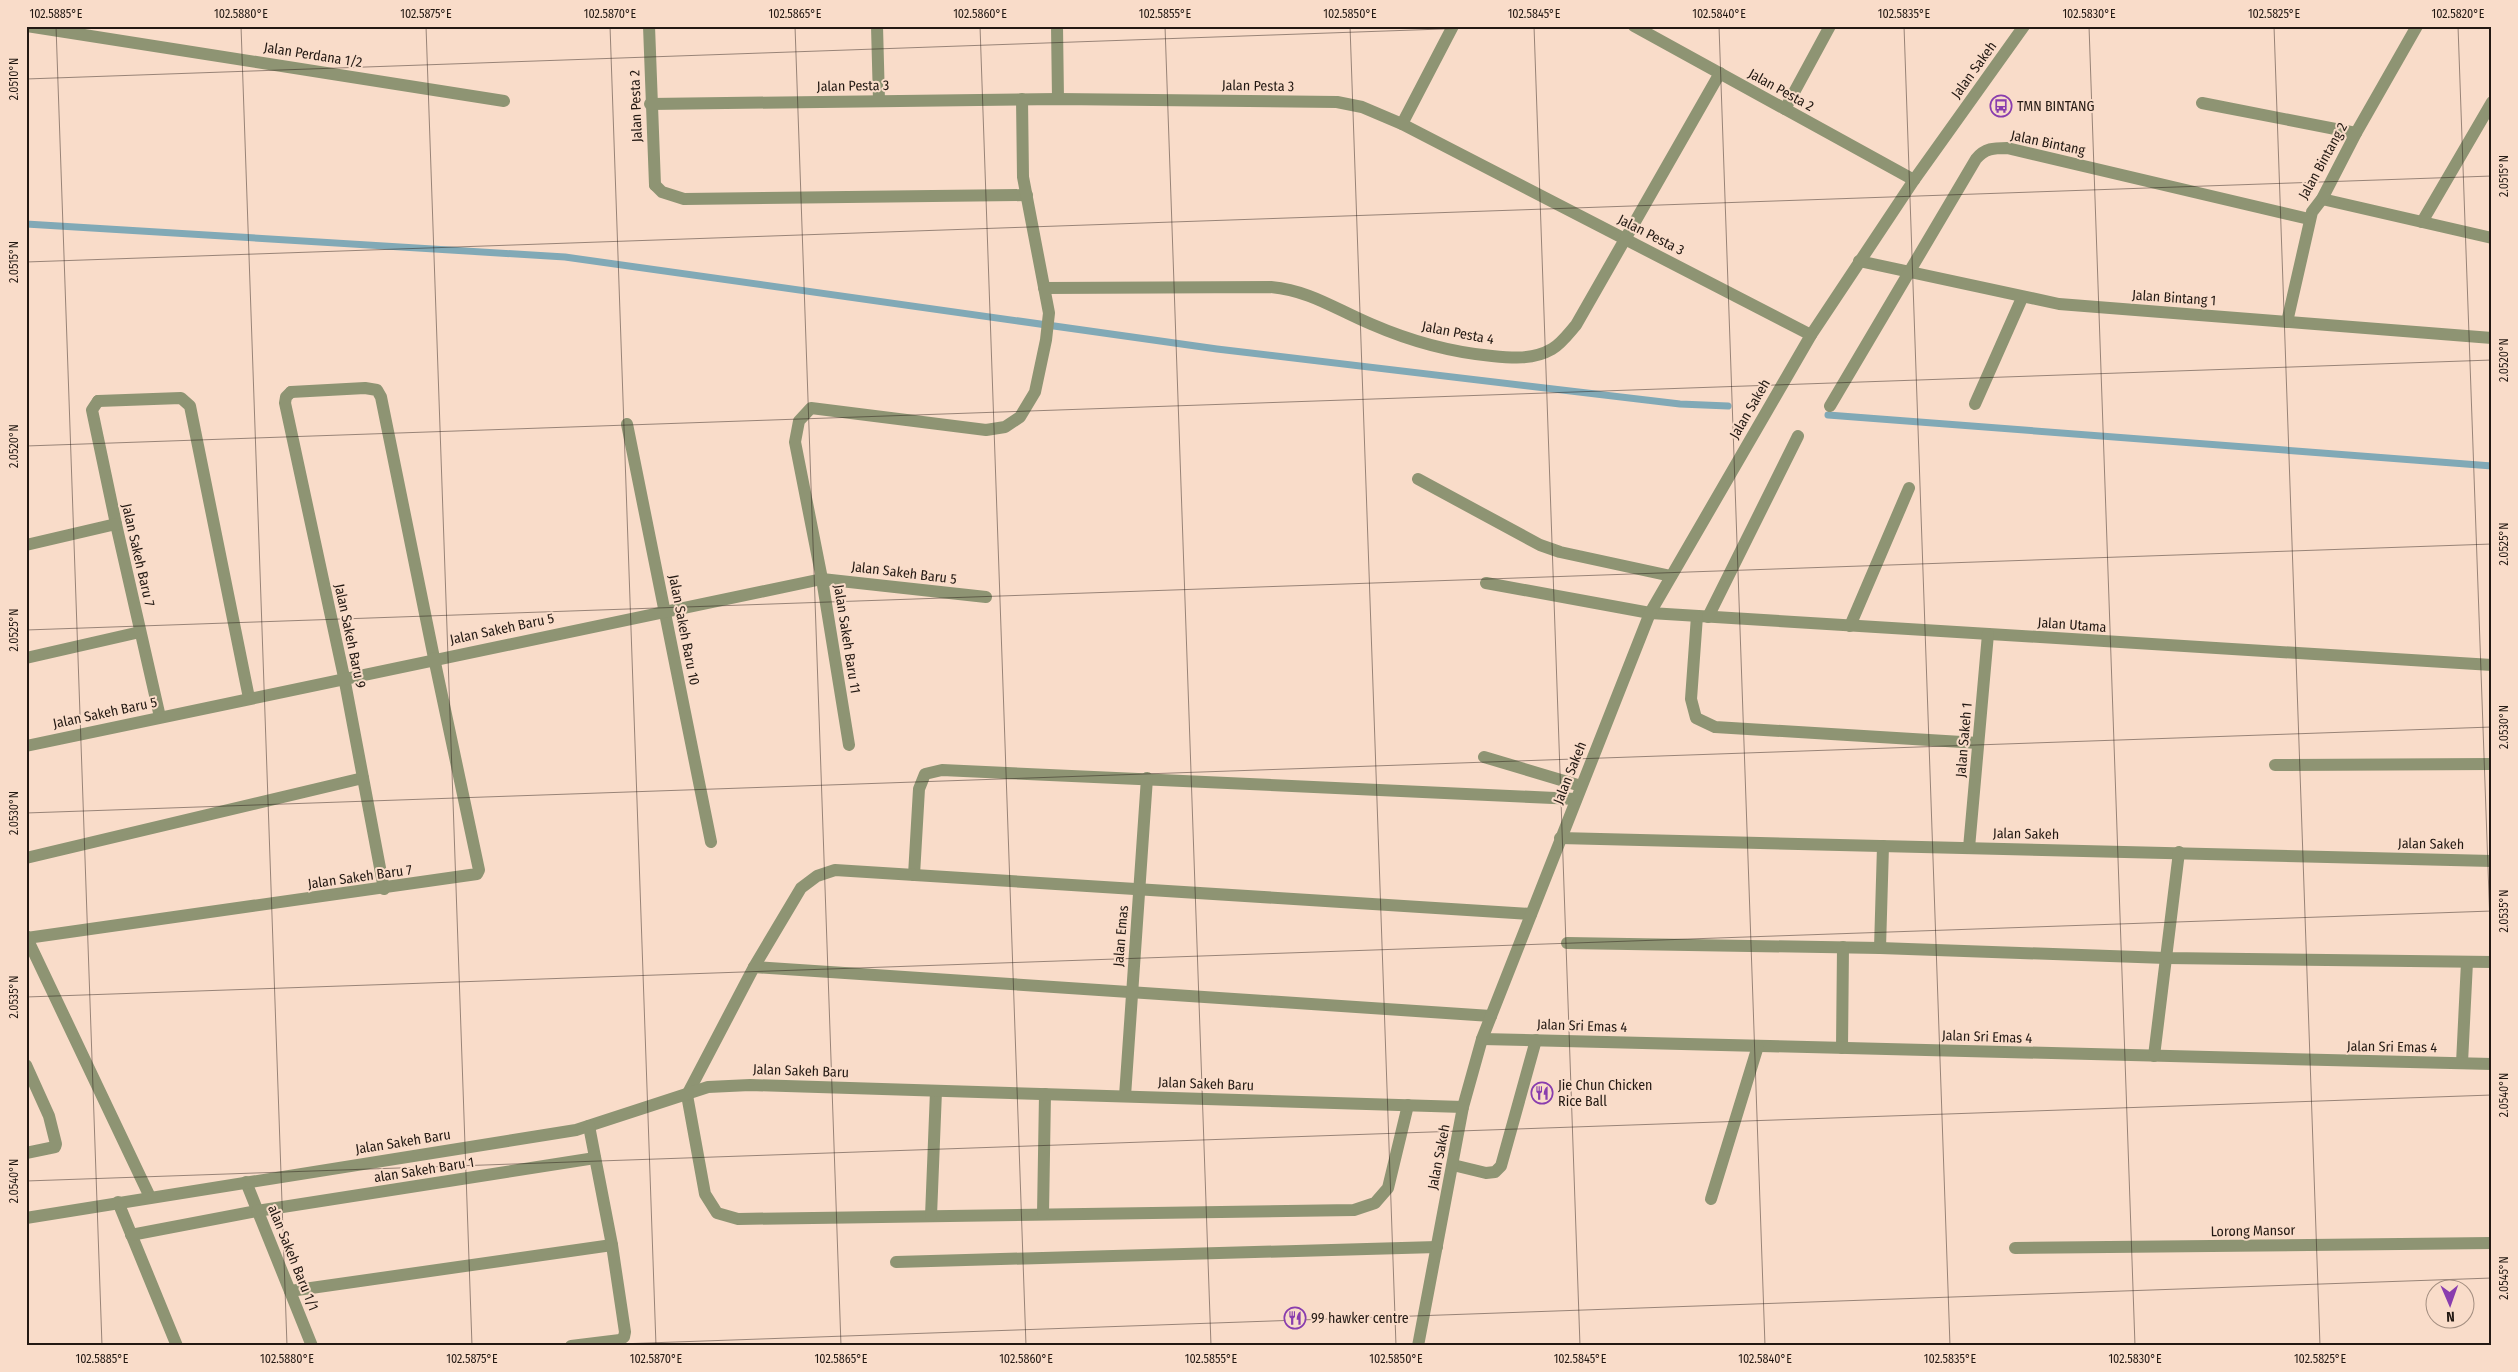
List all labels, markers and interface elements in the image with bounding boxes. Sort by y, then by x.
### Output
text: 102.5885°E [30,7,83,21]
text: 102.5880°E [214,7,268,21]
text: 102.5875°E [400,7,452,21]
text: 102.5870°E [584,7,637,21]
text: 102.5865°E [769,7,822,21]
text: 102.5860°E [953,7,1007,21]
text: 102.5855°E [1139,7,1192,21]
text: 102.5850°E [1323,7,1377,21]
text: 102.5845°E [1508,7,1561,21]
text: 102.5840°E [1692,7,1746,21]
text: 102.5835°E [1878,7,1931,21]
text: 102.5830°E [2062,7,2116,21]
text: 102.5825°E [2248,7,2300,21]
text: 102.5820°E [2432,7,2485,21]
street label: Jalan Sakeh [1948,38,2000,102]
street label: Jalan Perdana 1/2 [263,39,363,71]
text: 2.0510°N [7,58,21,100]
street label: Jalan Pesta 2 [1745,65,1817,115]
street label: Jalan Pesta 2 [626,70,646,142]
street label: Jalan Pesta 3 [817,77,889,95]
street label: Jalan Pesta 3 [1222,77,1294,95]
bus stop icon: TMN BINTANG [1989,94,2013,118]
place label: TMN BINTANG [2017,98,2094,115]
street label: Jalan Bintang 2 [2295,120,2351,202]
street label: Jalan Bintang [2009,127,2087,159]
text: 2.0515°N [2497,155,2511,197]
street label: Jalan Pesta 3 [1615,211,1687,259]
text: 2.0515°N [7,241,21,283]
street label: Jalan Bintang 1 [2131,287,2217,309]
street label: Jalan Pesta 4 [1421,318,1496,348]
text: 2.0520°N [2497,338,2511,382]
street label: Jalan Sakeh [1726,376,1774,442]
text: 2.0520°N [7,424,21,468]
street label: Jalan Sakeh Baru 7 [118,502,158,608]
text: 2.0525°N [2497,523,2511,565]
street label: Jalan Sakeh Baru 5 [850,558,958,588]
street label: Jalan Sakeh Baru 10 [665,573,703,687]
street label: Jalan Sakeh Baru 9 [331,582,369,690]
street label: Jalan Sakeh Baru 11 [830,583,864,695]
text: 2.0525°N [7,609,21,651]
street label: Jalan Sakeh Baru 5 [448,610,556,648]
street label: Jalan Utama [2037,614,2107,636]
street label: Jalan Sakeh Baru 5 [51,694,159,732]
street label: Jalan Sakeh 1 [1952,702,1976,778]
text: 2.0530°N [2497,705,2511,749]
street label: Jalan Sakeh [1550,739,1590,807]
text: 2.0530°N [7,791,21,835]
street label: Jalan Sakeh [1993,825,2059,843]
street label: Jalan Sakeh [2398,835,2464,853]
street label: Jalan Sakeh Baru 7 [307,861,414,893]
text: 2.0535°N [2497,889,2511,933]
street label: Jalan Emas [1110,905,1132,967]
text: 2.0535°N [7,975,21,1019]
street label: Jalan Sri Emas 4 [1537,1016,1628,1036]
street label: Jalan Sri Emas 4 [1942,1027,2033,1047]
street label: Jalan Sri Emas 4 [2347,1038,2438,1056]
street label: Jalan Sakeh Baru [753,1061,849,1081]
text: 2.0540°N [2497,1073,2511,1117]
street label: Jalan Sakeh Baru [1158,1074,1254,1094]
place label: Jie Chun Chicken Rice Ball [1558,1077,1652,1110]
restaurant icon: Jie Chun Chicken Rice Ball [1530,1081,1554,1105]
street label: Jalan Sakeh [1424,1123,1454,1191]
street label: Jalan Sakeh Baru [354,1126,452,1158]
street label: alan Sakeh Baru 1 [373,1154,475,1186]
text: 2.0540°N [7,1159,21,1203]
street label: alan Sakeh Baru 1/1 [264,1203,322,1313]
street label: Lorong Mansor [2210,1222,2296,1240]
text: 2.0545°N [2497,1256,2511,1300]
north arrow [2426,1280,2476,1330]
restaurant icon: 99 hawker centre [1283,1306,1307,1330]
text: N [2446,1308,2455,1325]
place label: 99 hawker centre [1311,1310,1409,1327]
text: 102.5885°E [76,1352,129,1366]
text: 102.5880°E [260,1352,314,1366]
text: 102.5875°E [446,1352,498,1366]
text: 102.5870°E [630,1352,683,1366]
text: 102.5865°E [815,1352,868,1366]
text: 102.5860°E [999,1352,1053,1366]
text: 102.5855°E [1185,1352,1238,1366]
text: 102.5850°E [1369,1352,1423,1366]
text: 102.5845°E [1554,1352,1607,1366]
text: 102.5840°E [1738,1352,1792,1366]
text: 102.5835°E [1924,1352,1977,1366]
text: 102.5830°E [2108,1352,2162,1366]
text: 102.5825°E [2294,1352,2346,1366]

